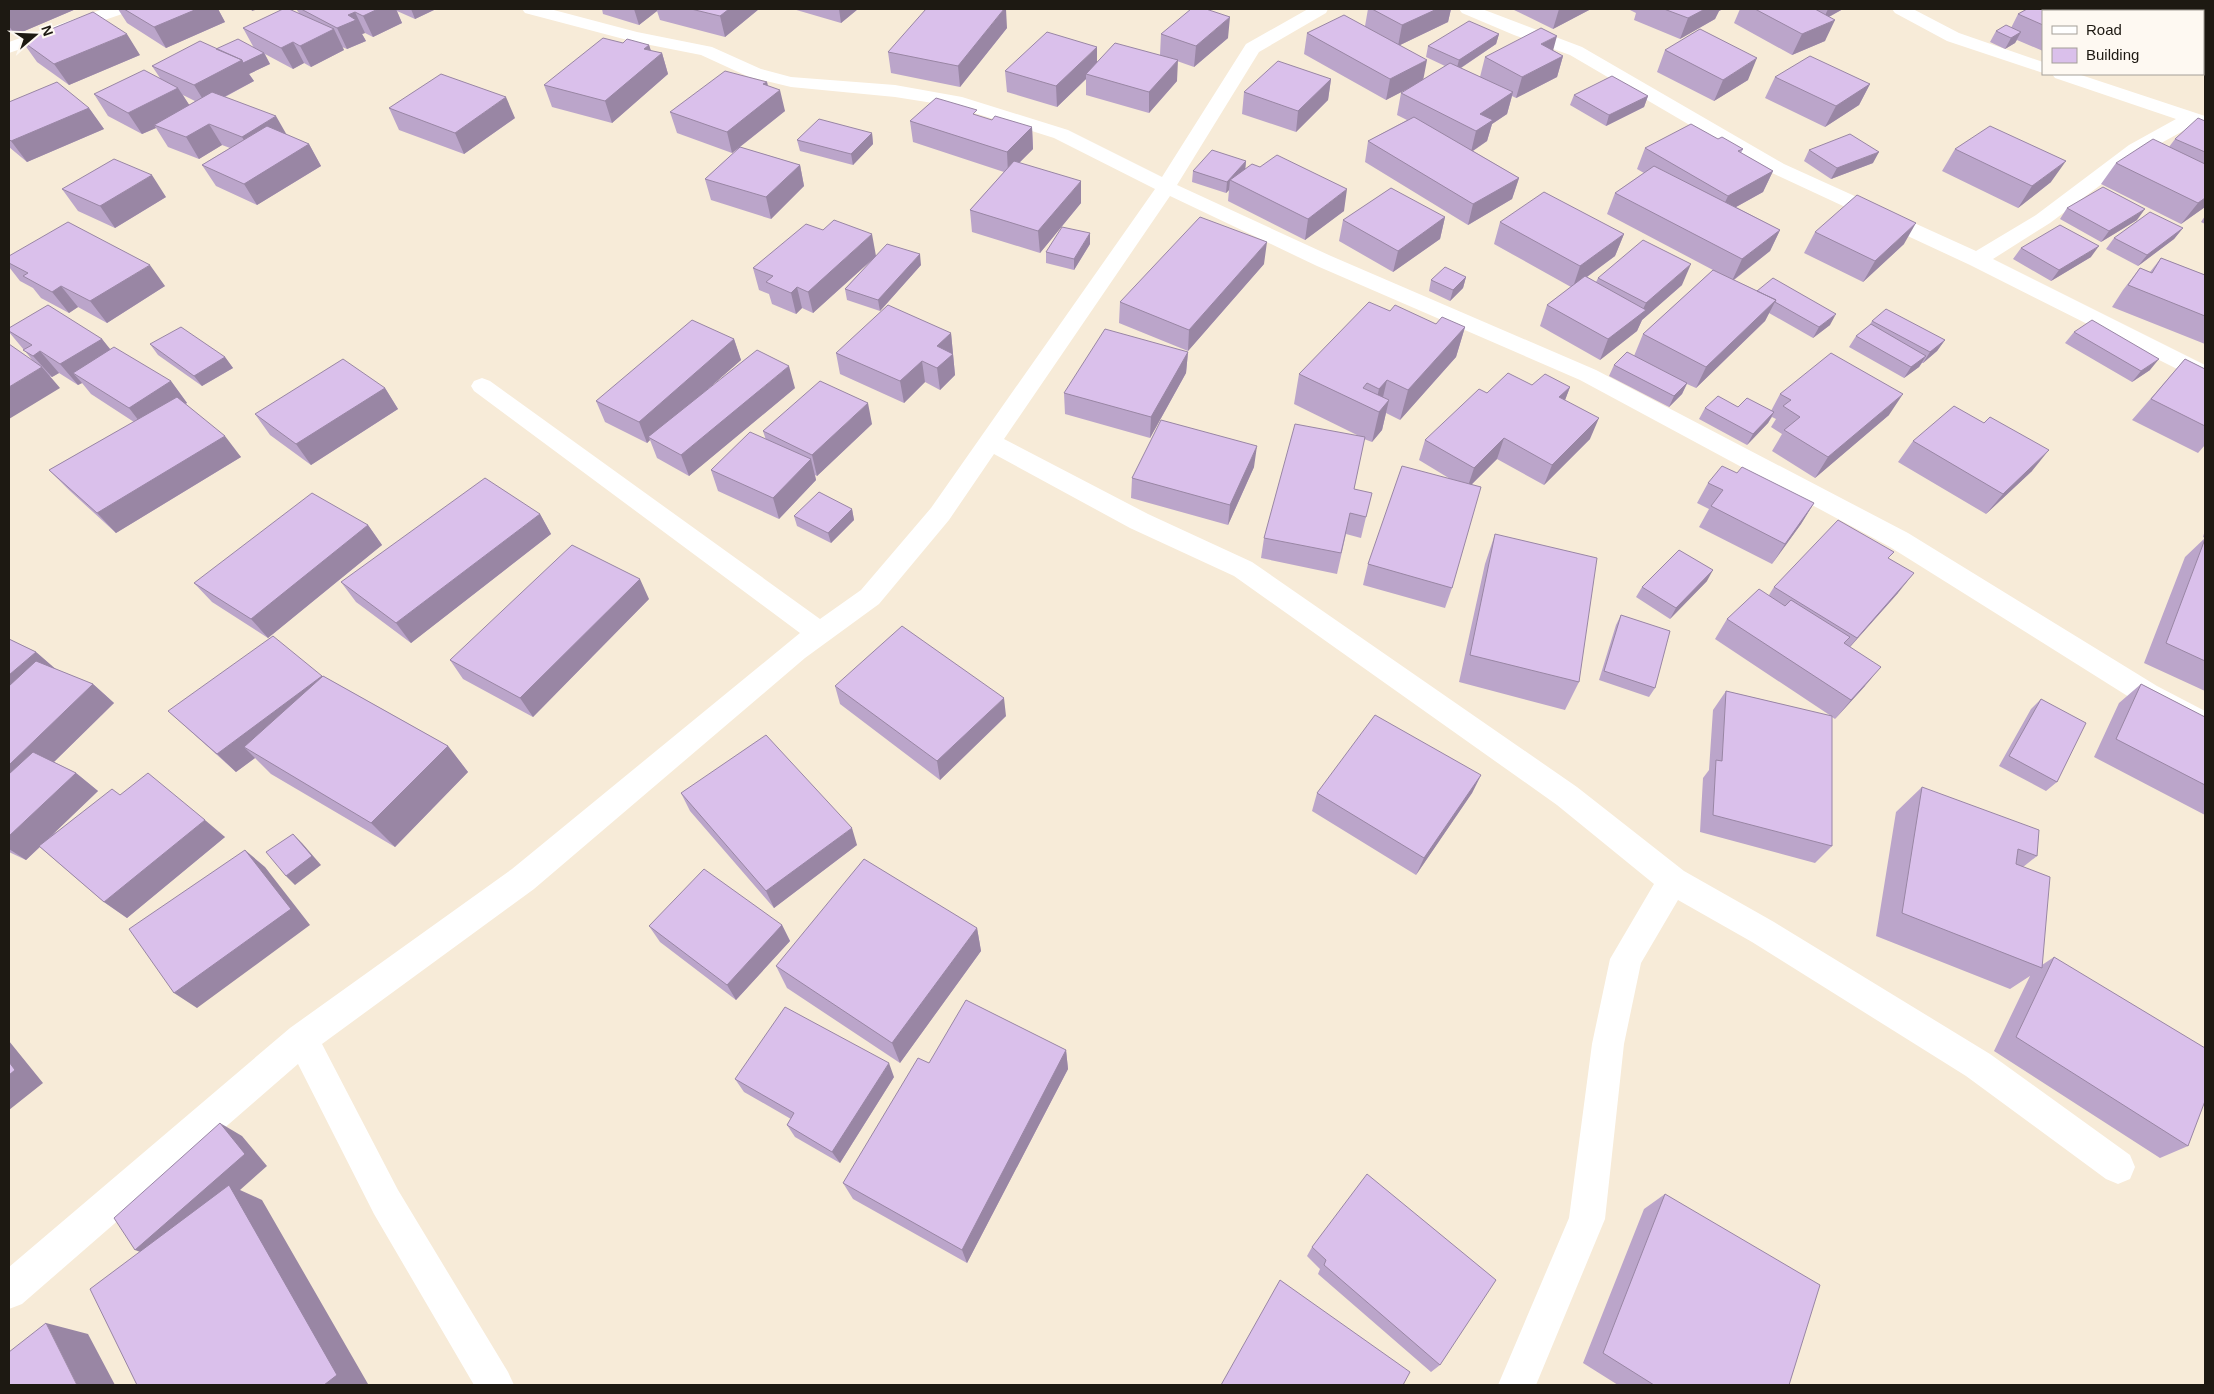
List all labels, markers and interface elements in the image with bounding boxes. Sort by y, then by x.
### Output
north arrow [10,10,60,60]
legend [2042,10,2204,75]
text: Road [2086,21,2122,38]
text: N [38,23,57,38]
text: Building [2086,46,2139,63]

